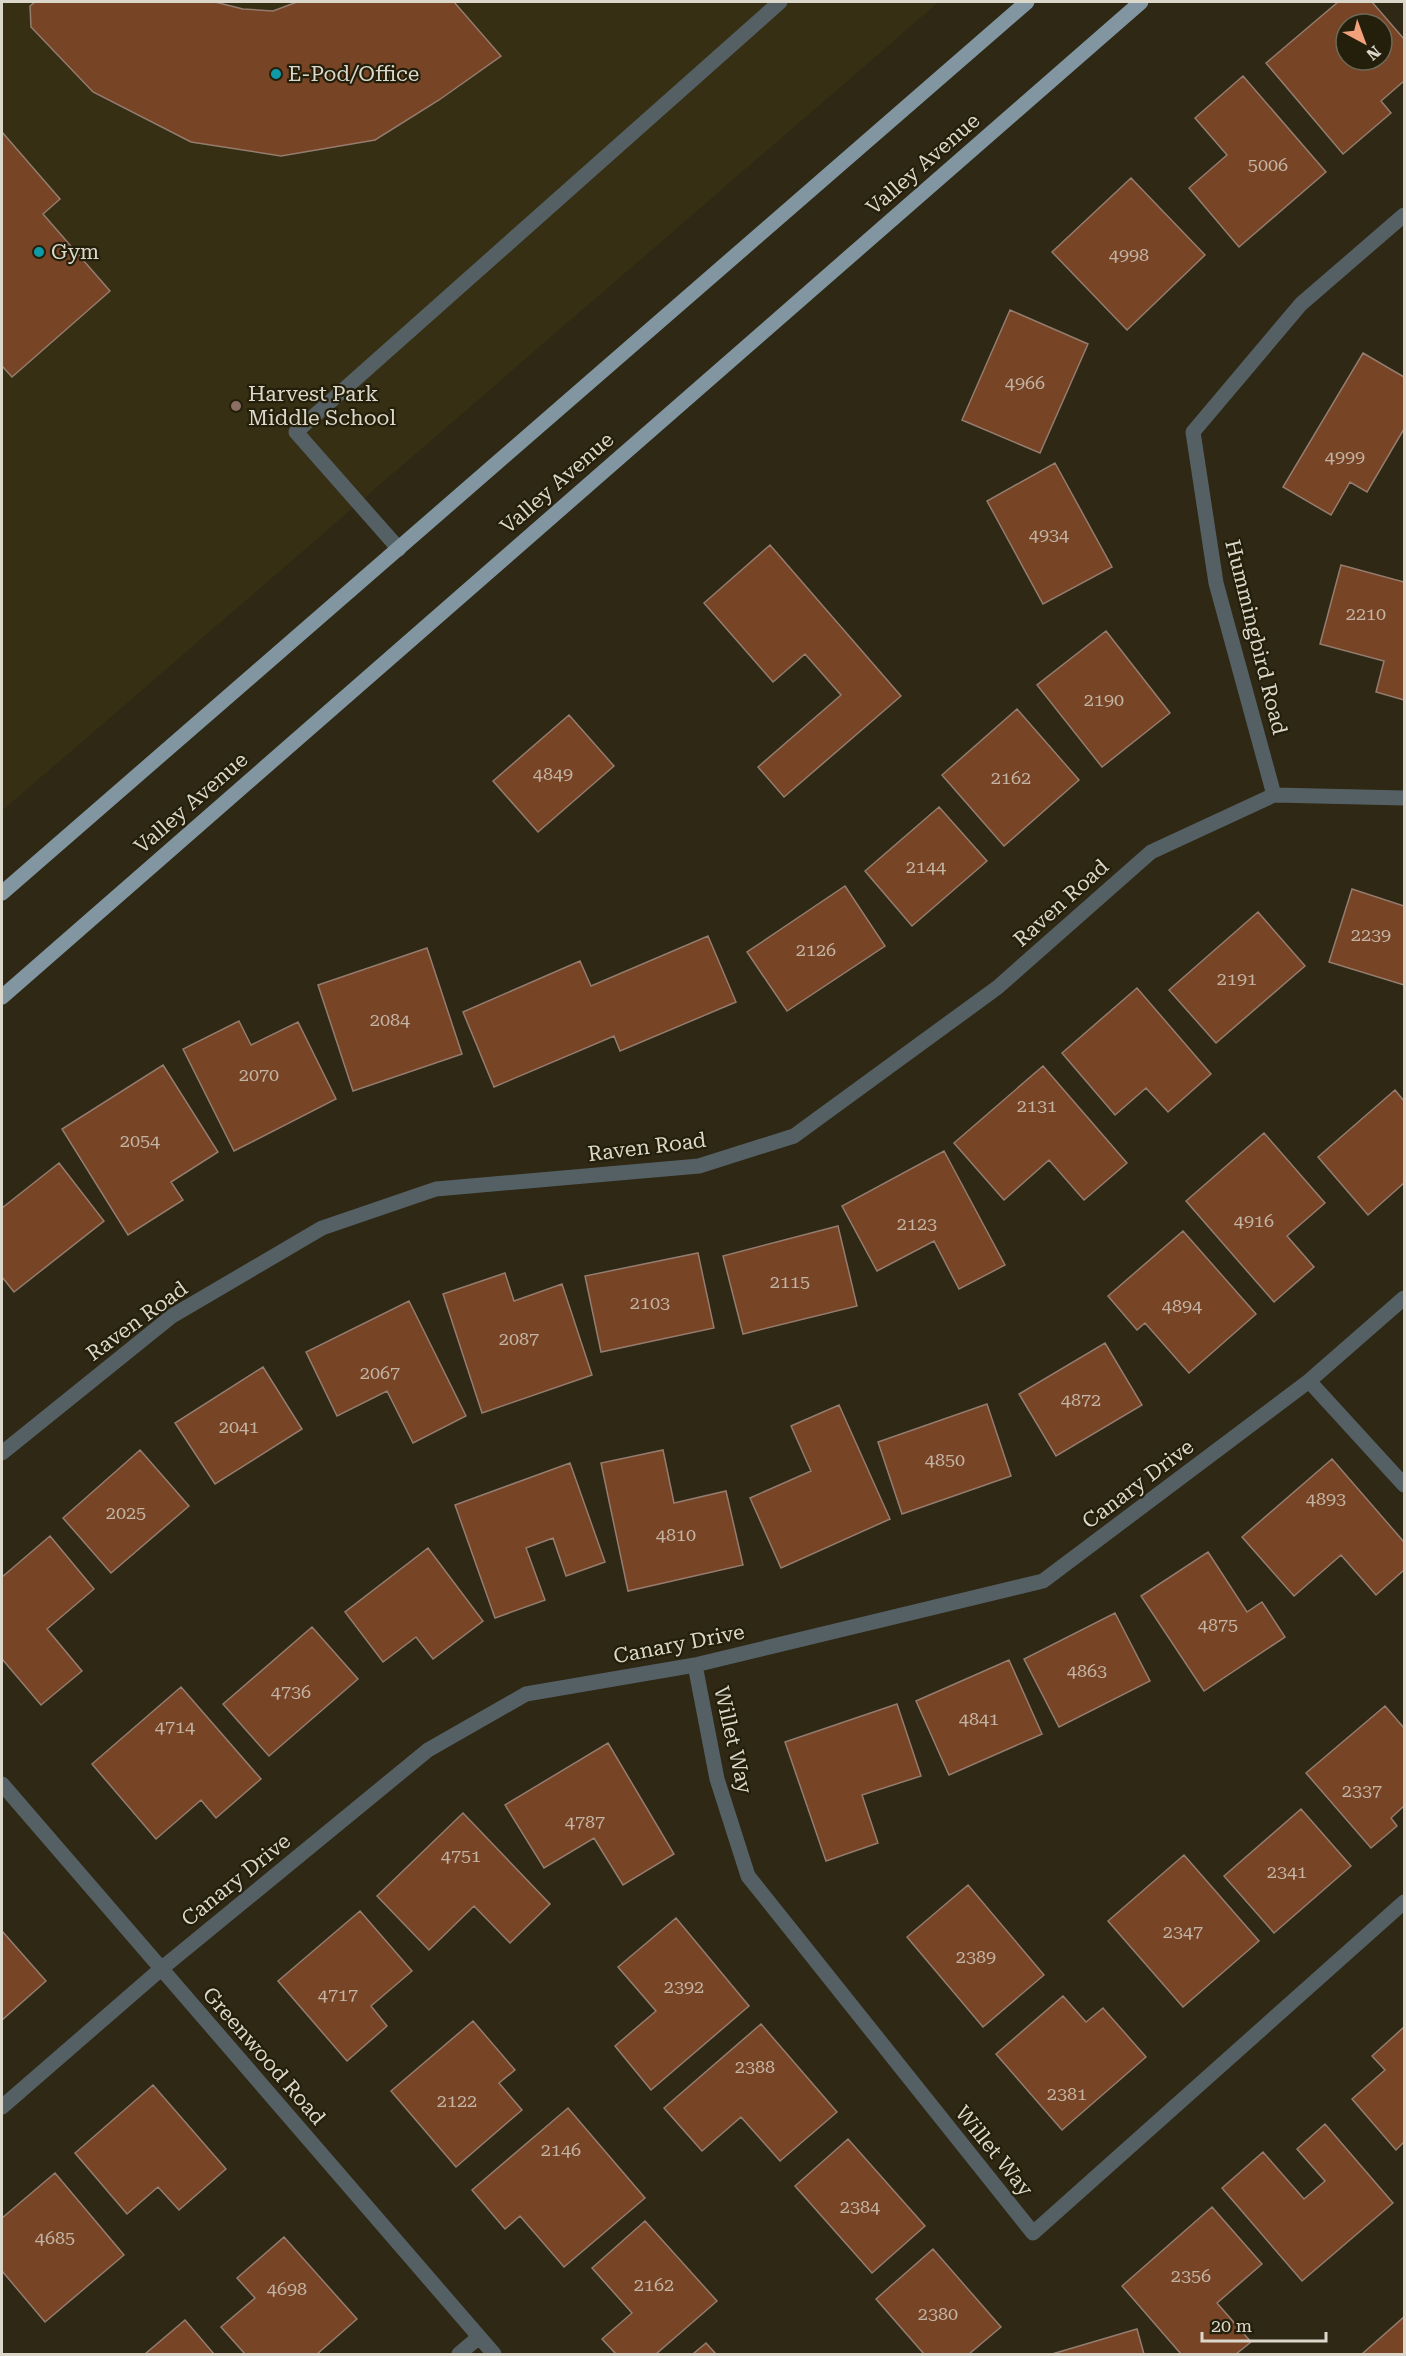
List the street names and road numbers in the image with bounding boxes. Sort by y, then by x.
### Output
street label: Valley Avenue [862,108,984,220]
street label: Valley Avenue [496,427,618,539]
street label: Hummingbird Road [1220,537,1292,737]
street label: Valley Avenue [130,747,252,859]
street label: Raven Road [1009,854,1114,952]
street label: Raven Road [586,1128,708,1166]
street label: Raven Road [82,1276,193,1366]
street label: Canary Drive [1078,1434,1198,1534]
street label: Canary Drive [611,1620,747,1668]
street label: Willet Way [709,1684,757,1797]
street label: Canary Drive [177,1829,295,1931]
street label: Greenwood Road [198,1982,331,2130]
street label: Willet Way [950,2101,1038,2201]

